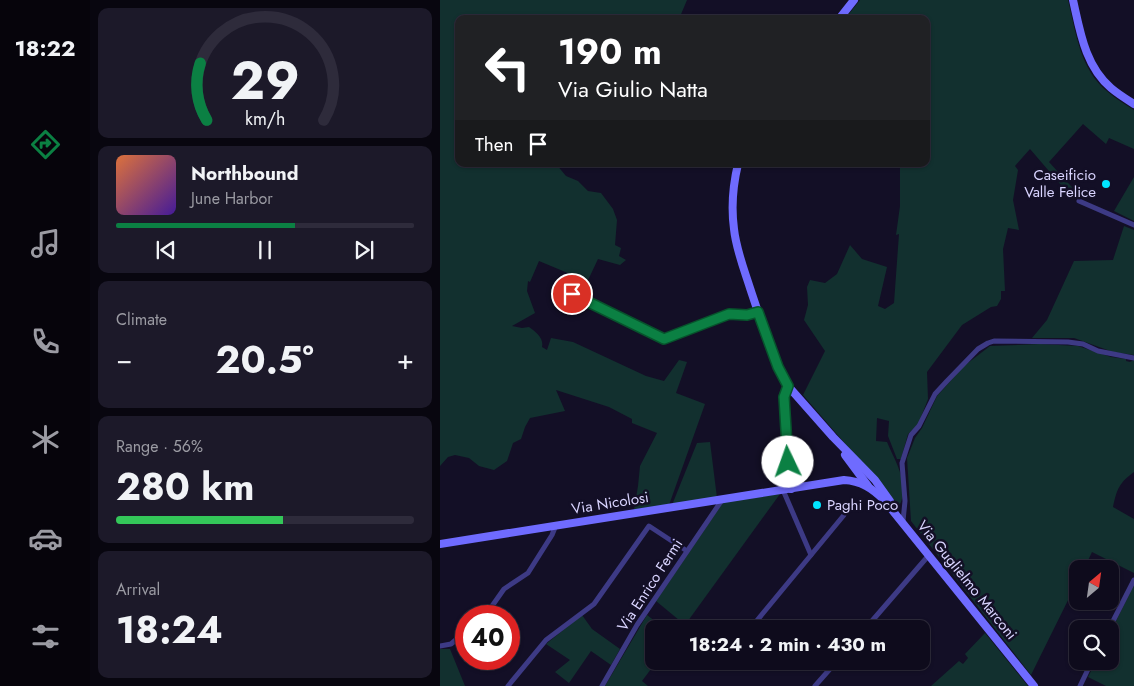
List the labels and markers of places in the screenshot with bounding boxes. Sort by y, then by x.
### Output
place label: Caseificio Valle Felice [1024,164,1096,203]
marker: Caseificio Valle Felice [1100,178,1112,190]
pin [551,273,593,315]
place label: Paghi Poco [827,494,898,516]
marker: Paghi Poco [811,499,823,511]

